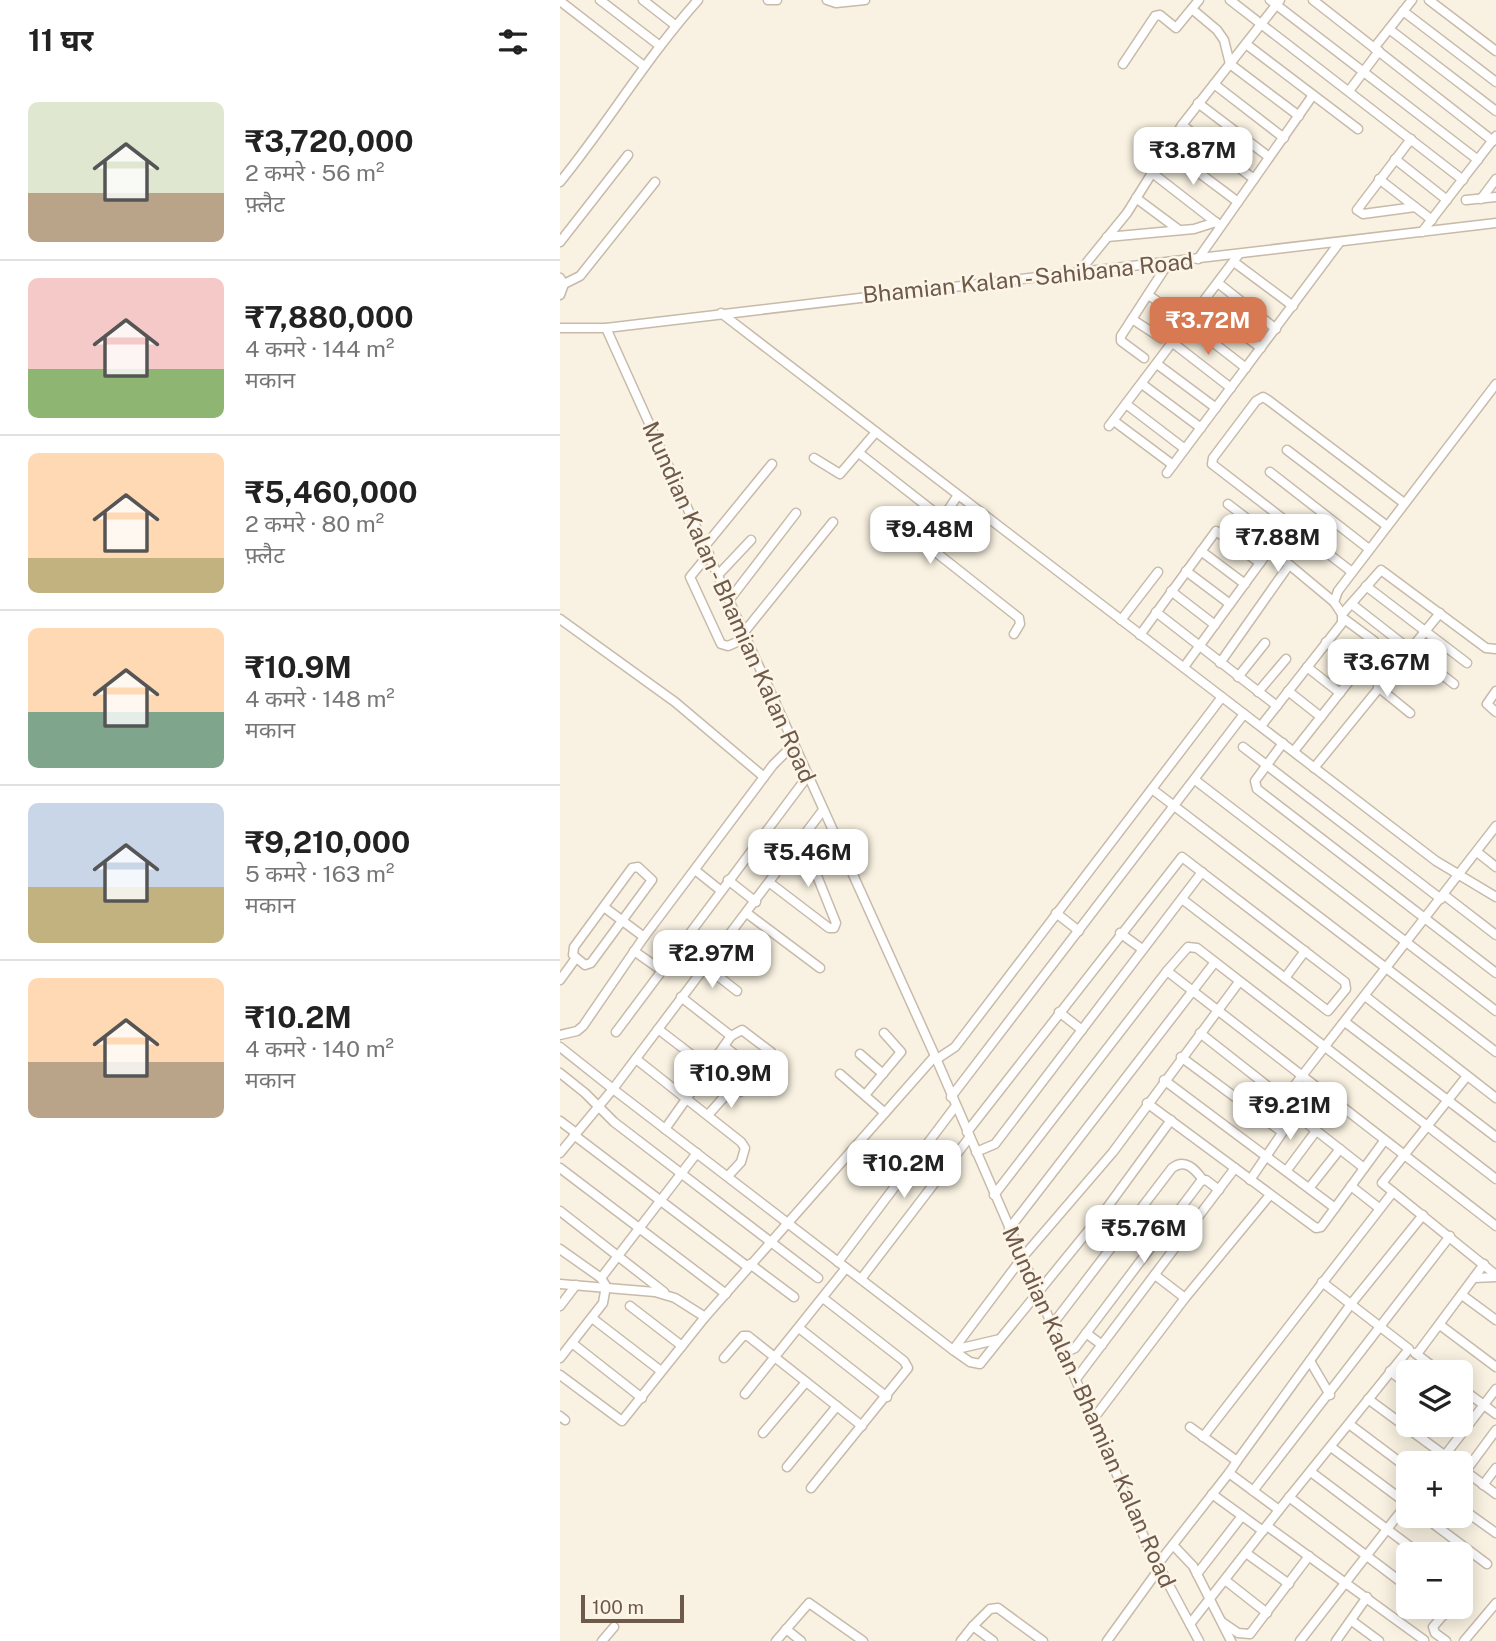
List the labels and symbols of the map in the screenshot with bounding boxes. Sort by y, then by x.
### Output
pin: ₹3.87M [1136,128,1250,187]
street label: Bhamian Kalan - Sahibana Road [861,247,1195,308]
pin: ₹3.72M [1151,298,1265,357]
street label: Mundian Kalan - Bhamian Kalan Road [637,417,822,787]
pin: ₹9.48M [873,506,987,566]
pin: ₹7.88M [1221,514,1335,574]
pin: ₹3.67M [1330,640,1444,699]
pin: ₹5.46M [751,830,865,889]
pin: ₹2.97M [655,930,769,990]
pin: ₹10.9M [674,1050,788,1110]
pin: ₹9.21M [1233,1082,1347,1142]
pin: ₹10.2M [847,1140,961,1200]
pin: ₹5.76M [1087,1206,1201,1265]
street label: Mundian Kalan - Bhamian Kalan Road [997,1222,1182,1592]
scale bar [581,1592,684,1624]

